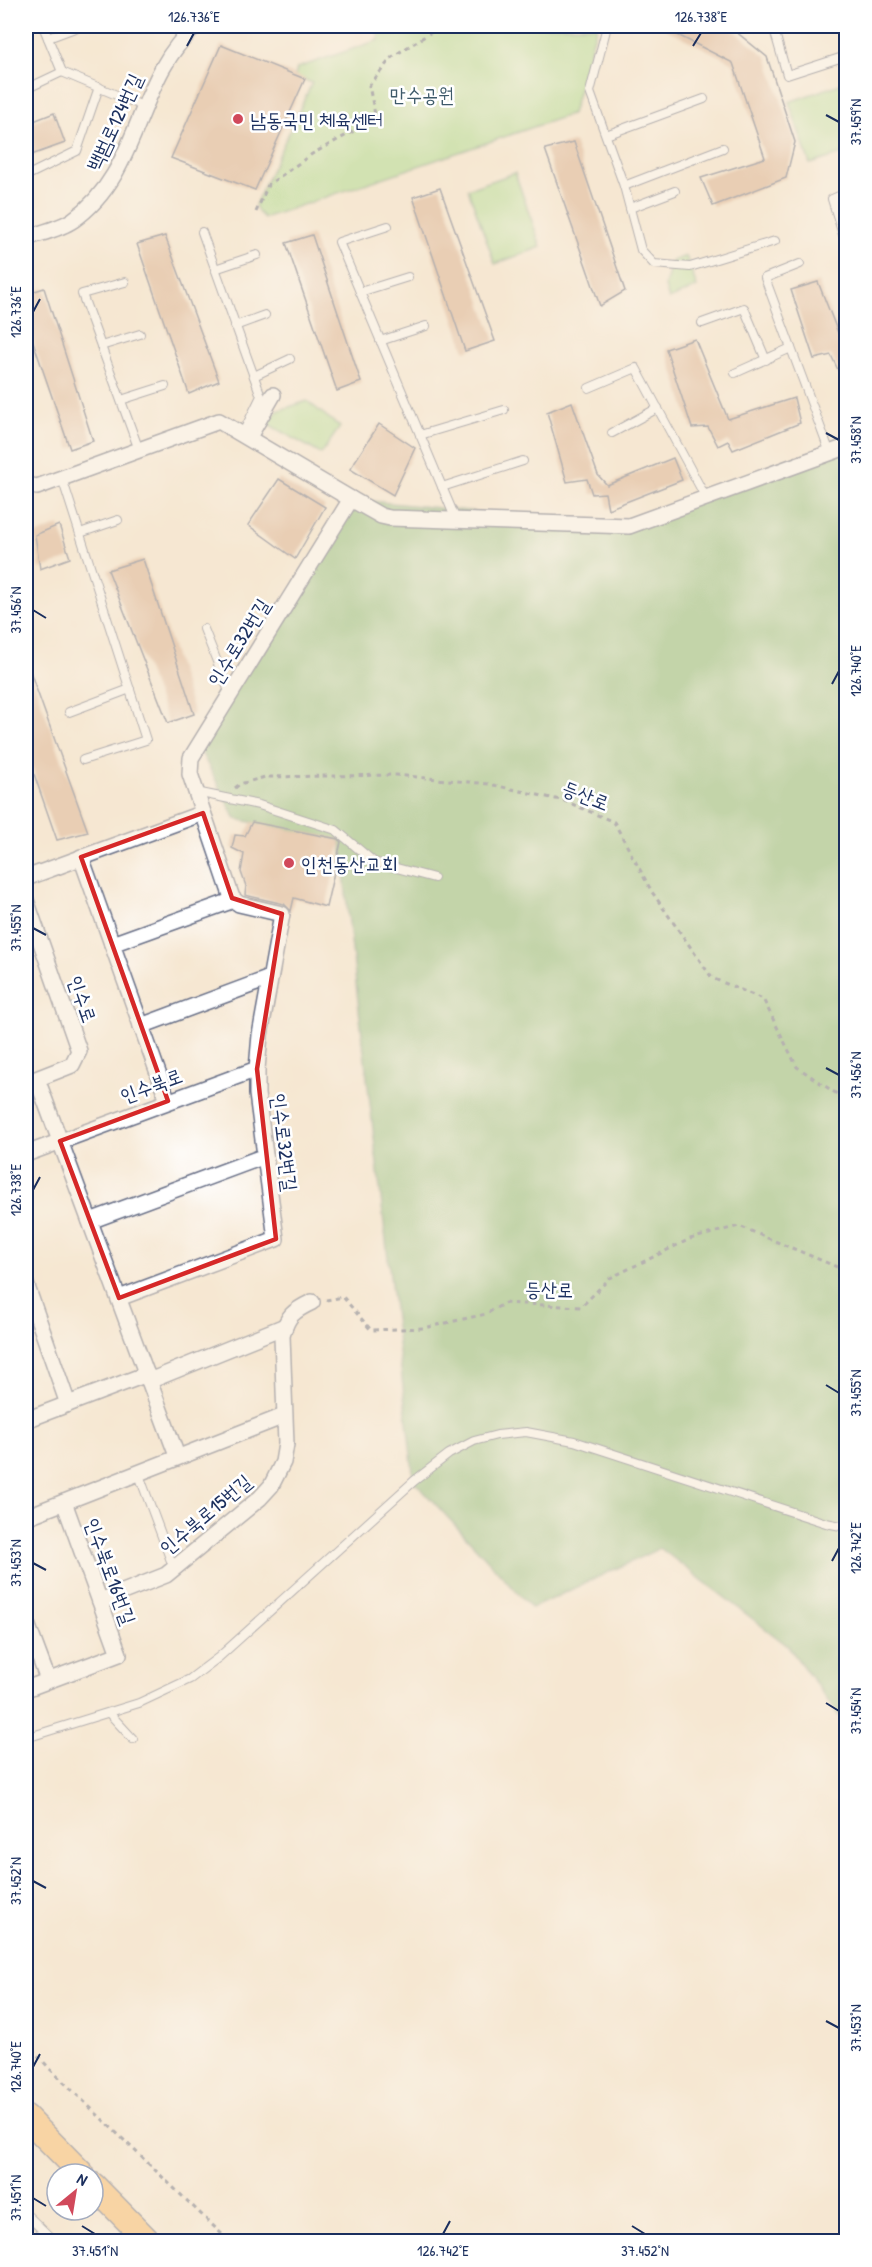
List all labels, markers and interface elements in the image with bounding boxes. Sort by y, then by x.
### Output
text: 126.736°E [168,6,220,27]
text: 126.738°E [675,6,728,27]
street label: 백범로124번길 [80,69,148,175]
park label: 만수공원 [390,81,454,108]
text: 37.459°N [845,99,866,145]
place label: 남동국민 체육센터 [250,106,383,133]
marker: 남동국민 체육센터 [231,112,245,126]
text: 126.736°E [5,286,26,338]
text: 37.458°N [845,416,866,464]
text: 37.456°N [5,587,26,633]
street label: 인수로32번길 [200,593,276,691]
text: 126.740°E [845,645,866,697]
street label: 등산로 [559,774,613,816]
place label: 인천동산교회 [301,850,398,877]
marker: 인천동산교회 [282,856,296,870]
text: 37.455°N [5,904,26,952]
street label: 인수로 [62,972,104,1026]
text: 37.456°N [845,1052,866,1098]
street label: 인수북로 [116,1061,186,1109]
street label: 인수로32번길 [266,1091,304,1193]
text: 126.738°E [5,1163,26,1216]
street label: 등산로 [525,1275,573,1303]
text: 37.455°N [845,1369,866,1417]
street label: 인수북로15번길 [153,1468,257,1560]
street label: 인수북로16번길 [79,1514,143,1628]
text: 126.742°E [845,1522,866,1574]
text: 37.453°N [5,1539,26,1587]
text: 37.454°N [845,1688,866,1734]
text: 37.452°N [5,1857,26,1905]
text: 37.453°N [845,2004,866,2052]
text: 126.740°E [5,2041,26,2093]
north arrow [45,2162,105,2222]
text: N [73,2167,92,2191]
text: 37.451°N [5,2175,26,2221]
text: 37.451°N [72,2240,118,2261]
text: 126.742°E [417,2240,469,2261]
text: 37.452°N [621,2240,669,2261]

